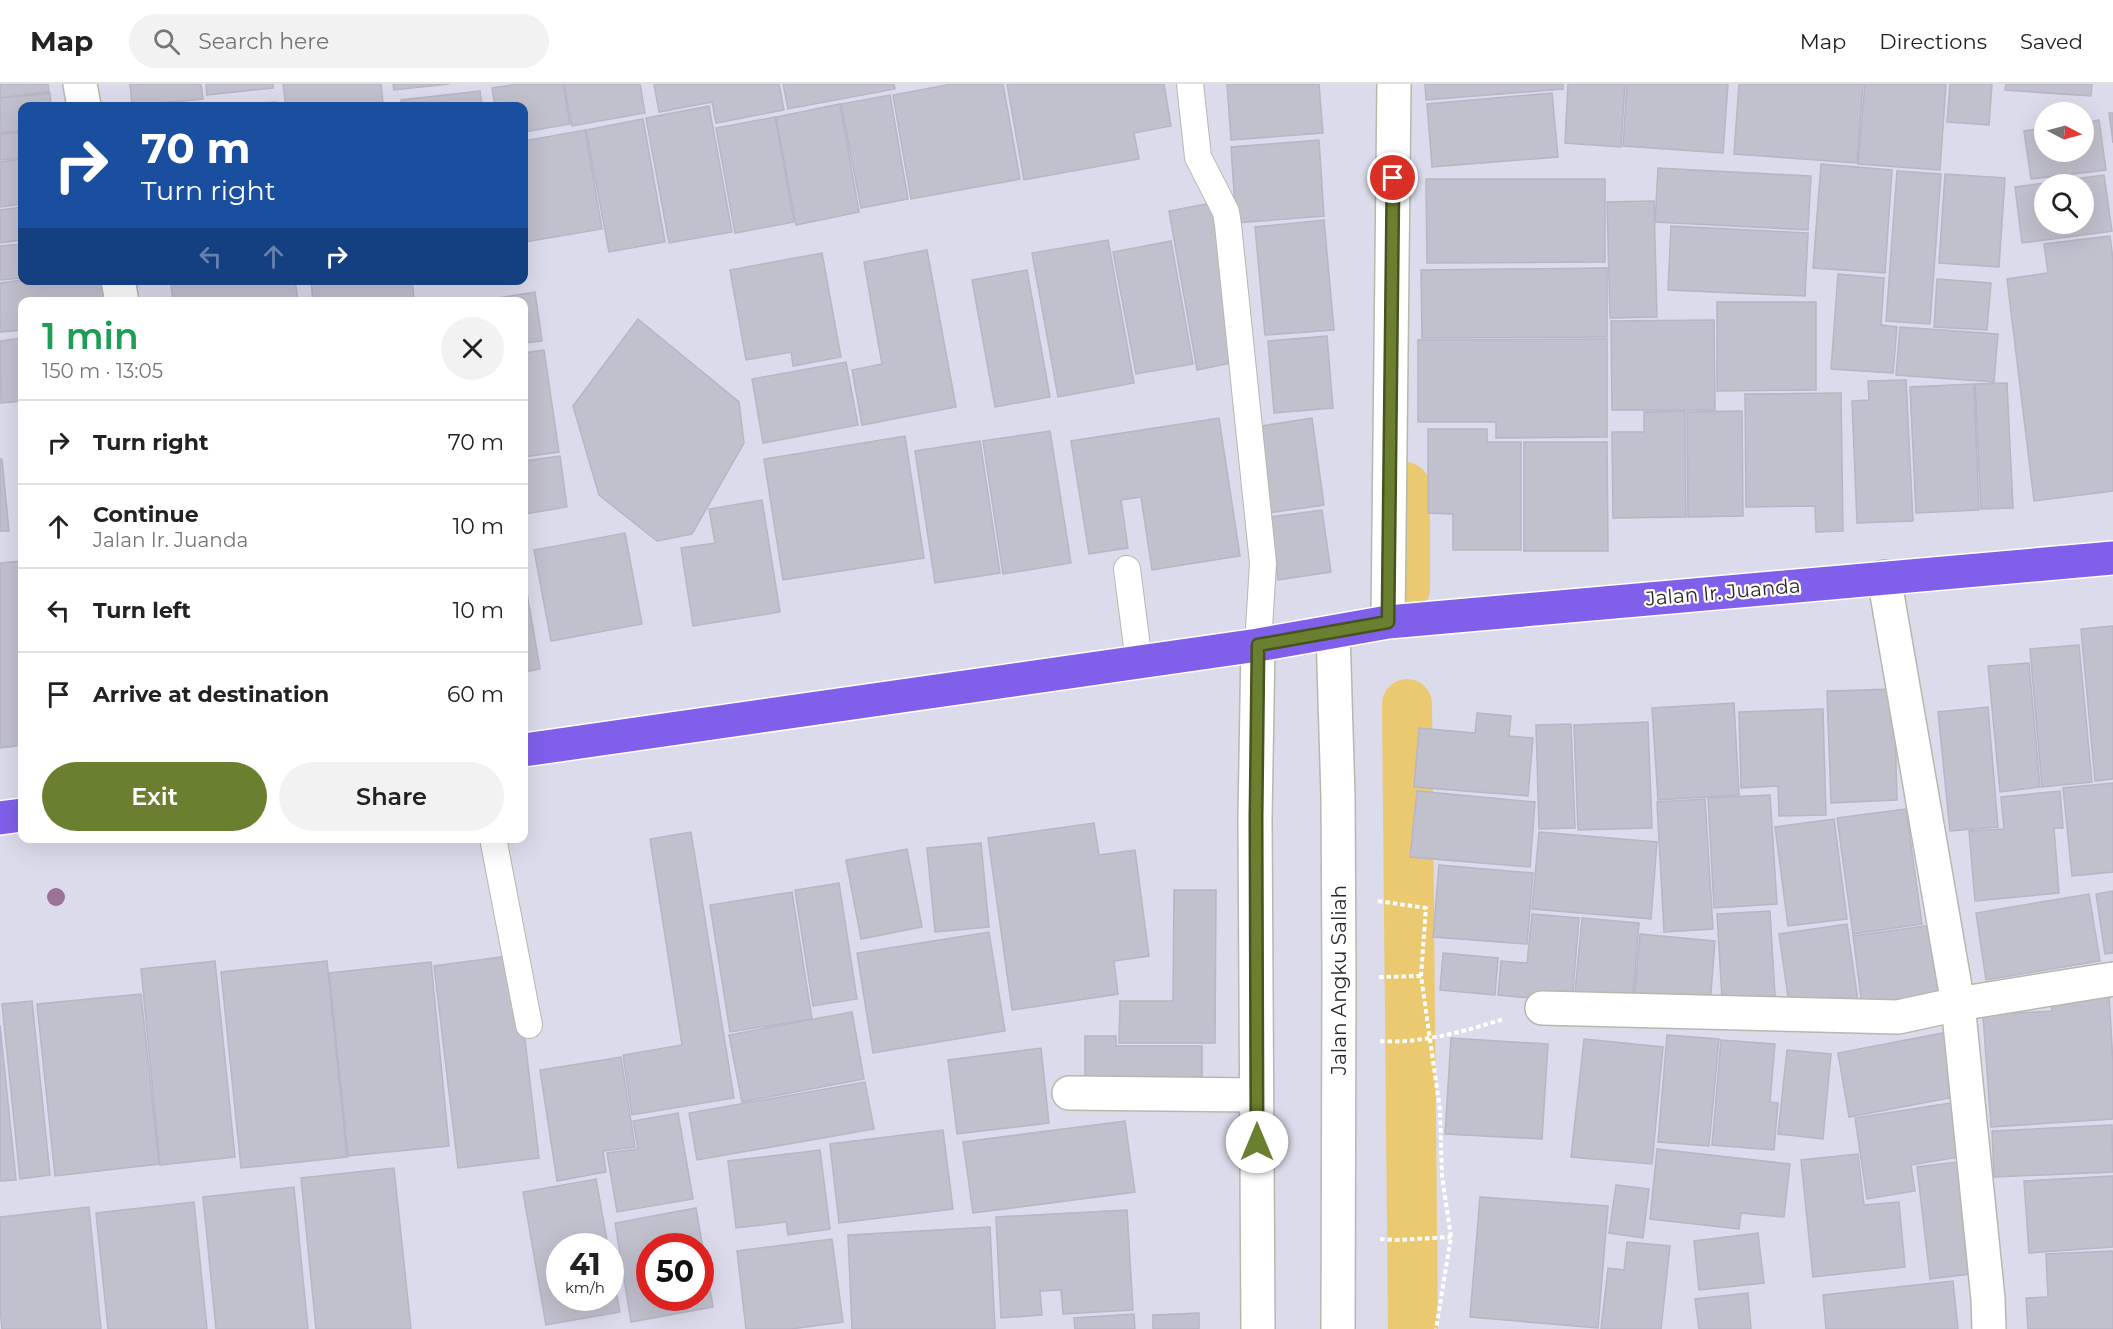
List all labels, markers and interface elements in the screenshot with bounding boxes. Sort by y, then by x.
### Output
search box [129,14,549,68]
text: Map [30,24,93,58]
icon: search [150,25,183,58]
text: Search here [198,28,329,55]
text: Map [1800,29,1846,54]
text: Directions [1879,29,1987,54]
text: Saved [2020,29,2083,54]
north arrow [2034,102,2094,162]
map controls [2034,102,2094,234]
text: 70 m [141,122,251,174]
icon: right [42,126,120,204]
pin [1367,152,1418,203]
icon: arrive [1376,161,1409,194]
text: Turn right [141,174,276,207]
button: search [2034,174,2094,234]
icon: left [194,240,227,273]
icon: ahead [257,240,290,273]
icon: right [320,240,353,273]
text: 1 min [42,314,139,358]
button: close [441,317,504,380]
text: 150 m · 13:05 [42,359,163,383]
icon: right [42,426,75,459]
text: Turn right [93,429,208,456]
text: 70 m [448,429,504,456]
text: Continue [93,501,199,528]
icon: ahead [42,510,75,543]
text: 10 m [452,513,504,540]
text: Jalan Ir. Juanda [93,528,248,552]
street label: Jalan Ir. Juanda [1644,573,1801,611]
icon: left [42,594,75,627]
text: Turn left [93,597,191,624]
text: 10 m [452,597,504,624]
icon: arrive [42,678,75,711]
text: Arrive at destination [93,681,329,708]
text: 60 m [447,681,504,708]
button: Exit [42,762,267,831]
button: Share [279,762,504,831]
street label: Jalan Angku Saliah [1327,885,1351,1076]
position arrow [1225,1110,1289,1174]
speed limit sign: 50 [636,1233,714,1311]
text: 41 [569,1246,601,1283]
text: km/h [565,1278,605,1297]

